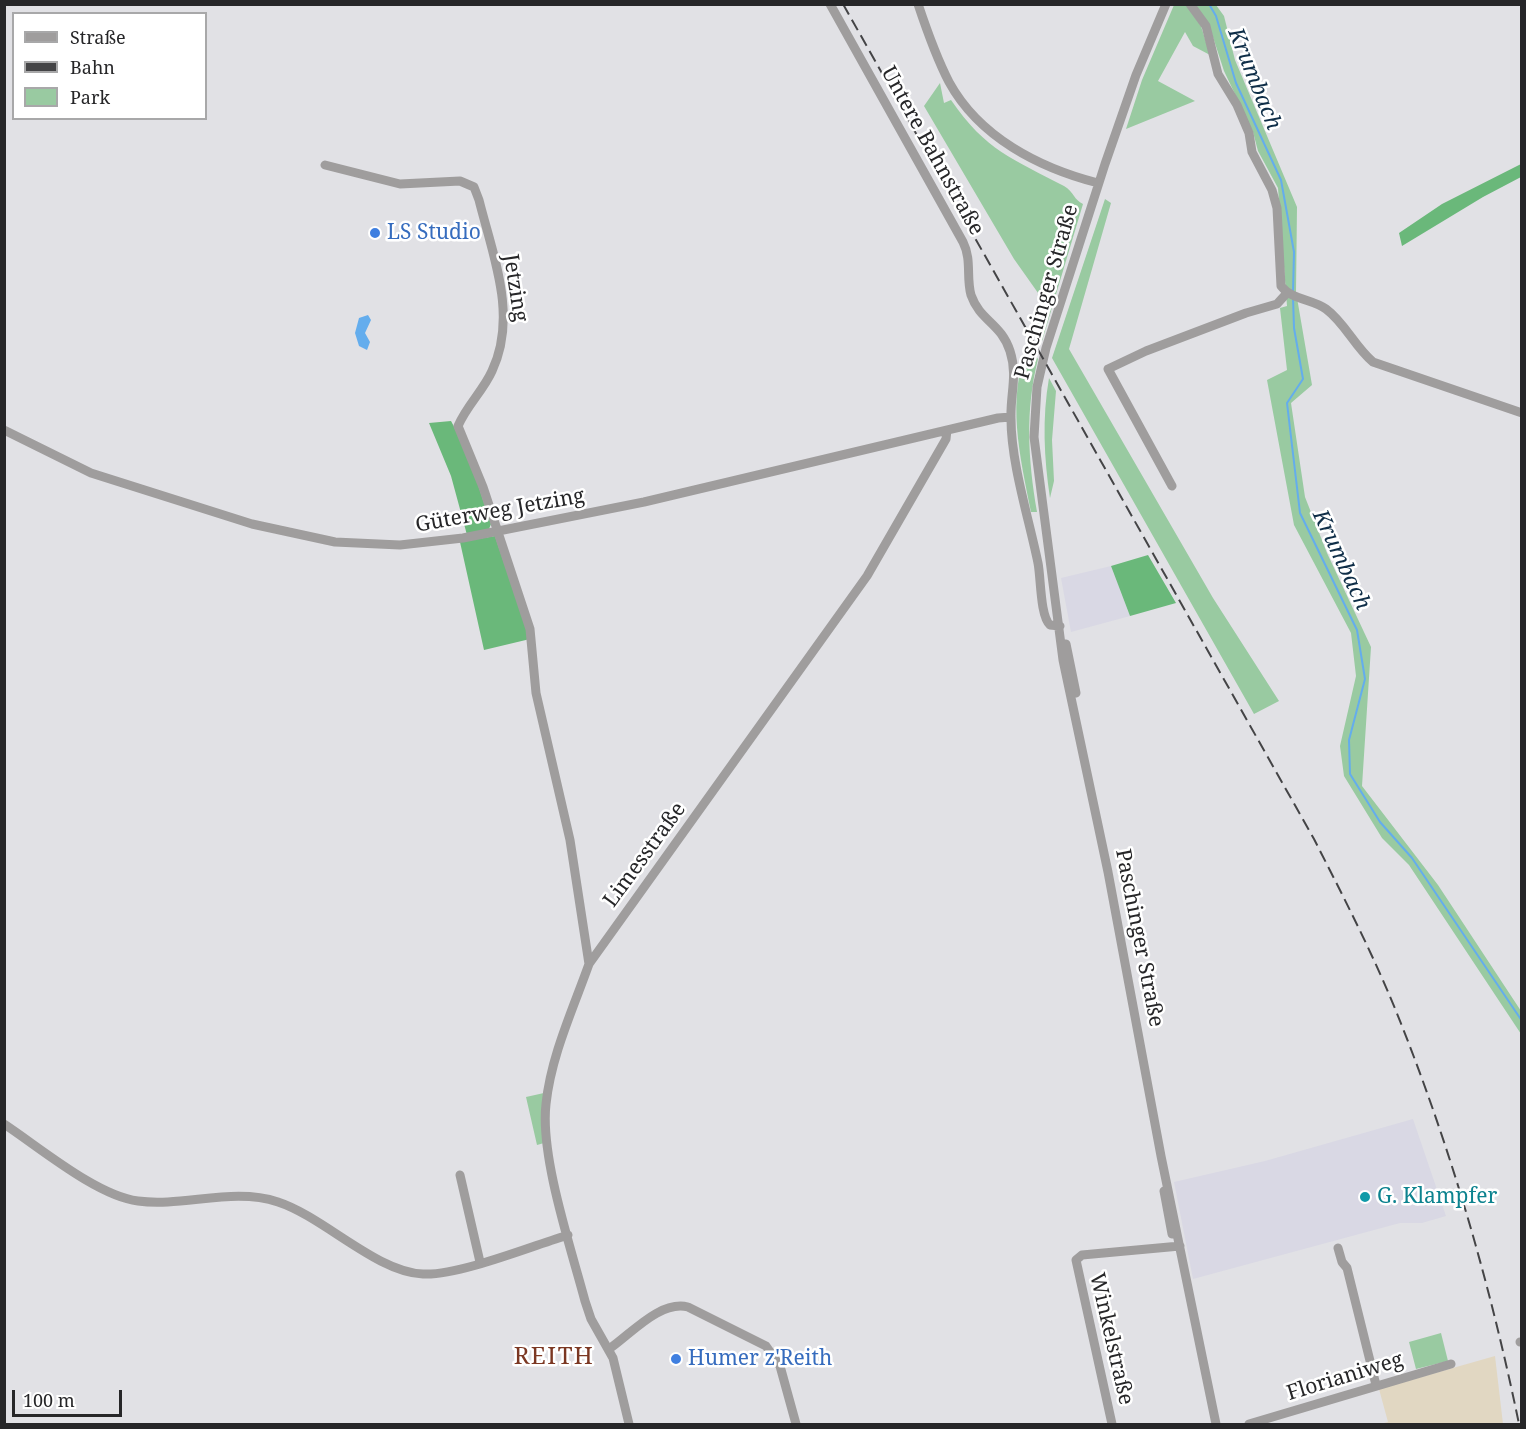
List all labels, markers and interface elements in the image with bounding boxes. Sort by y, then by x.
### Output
legend [12,12,207,120]
water label: Krumbach [1222,24,1286,134]
text: Straße [70,25,126,49]
text: Bahn [70,55,115,79]
street label: Untere Bahnstraße [875,62,989,240]
text: Park [70,85,110,109]
street label: Paschinger Straße [1010,202,1084,382]
place label: LS Studio [387,220,481,246]
marker: LS Studio [368,226,382,240]
street label: Jetzing [497,252,533,324]
street label: Güterweg Jetzing [413,484,587,538]
water label: Krumbach [1306,506,1376,614]
street label: Limesstraße [599,798,691,912]
street label: Paschinger Straße [1109,847,1169,1029]
place label: G. Klampfer [1377,1184,1497,1210]
marker: G. Klampfer [1358,1190,1372,1204]
street label: Winkelstraße [1084,1270,1138,1408]
district label: REITH [514,1343,594,1371]
place label: Humer z'Reith [688,1346,832,1372]
street label: Florianiweg [1284,1347,1406,1407]
marker: Humer z'Reith [669,1352,683,1366]
scale bar [15,1378,124,1416]
text: 100 m [23,1388,75,1412]

